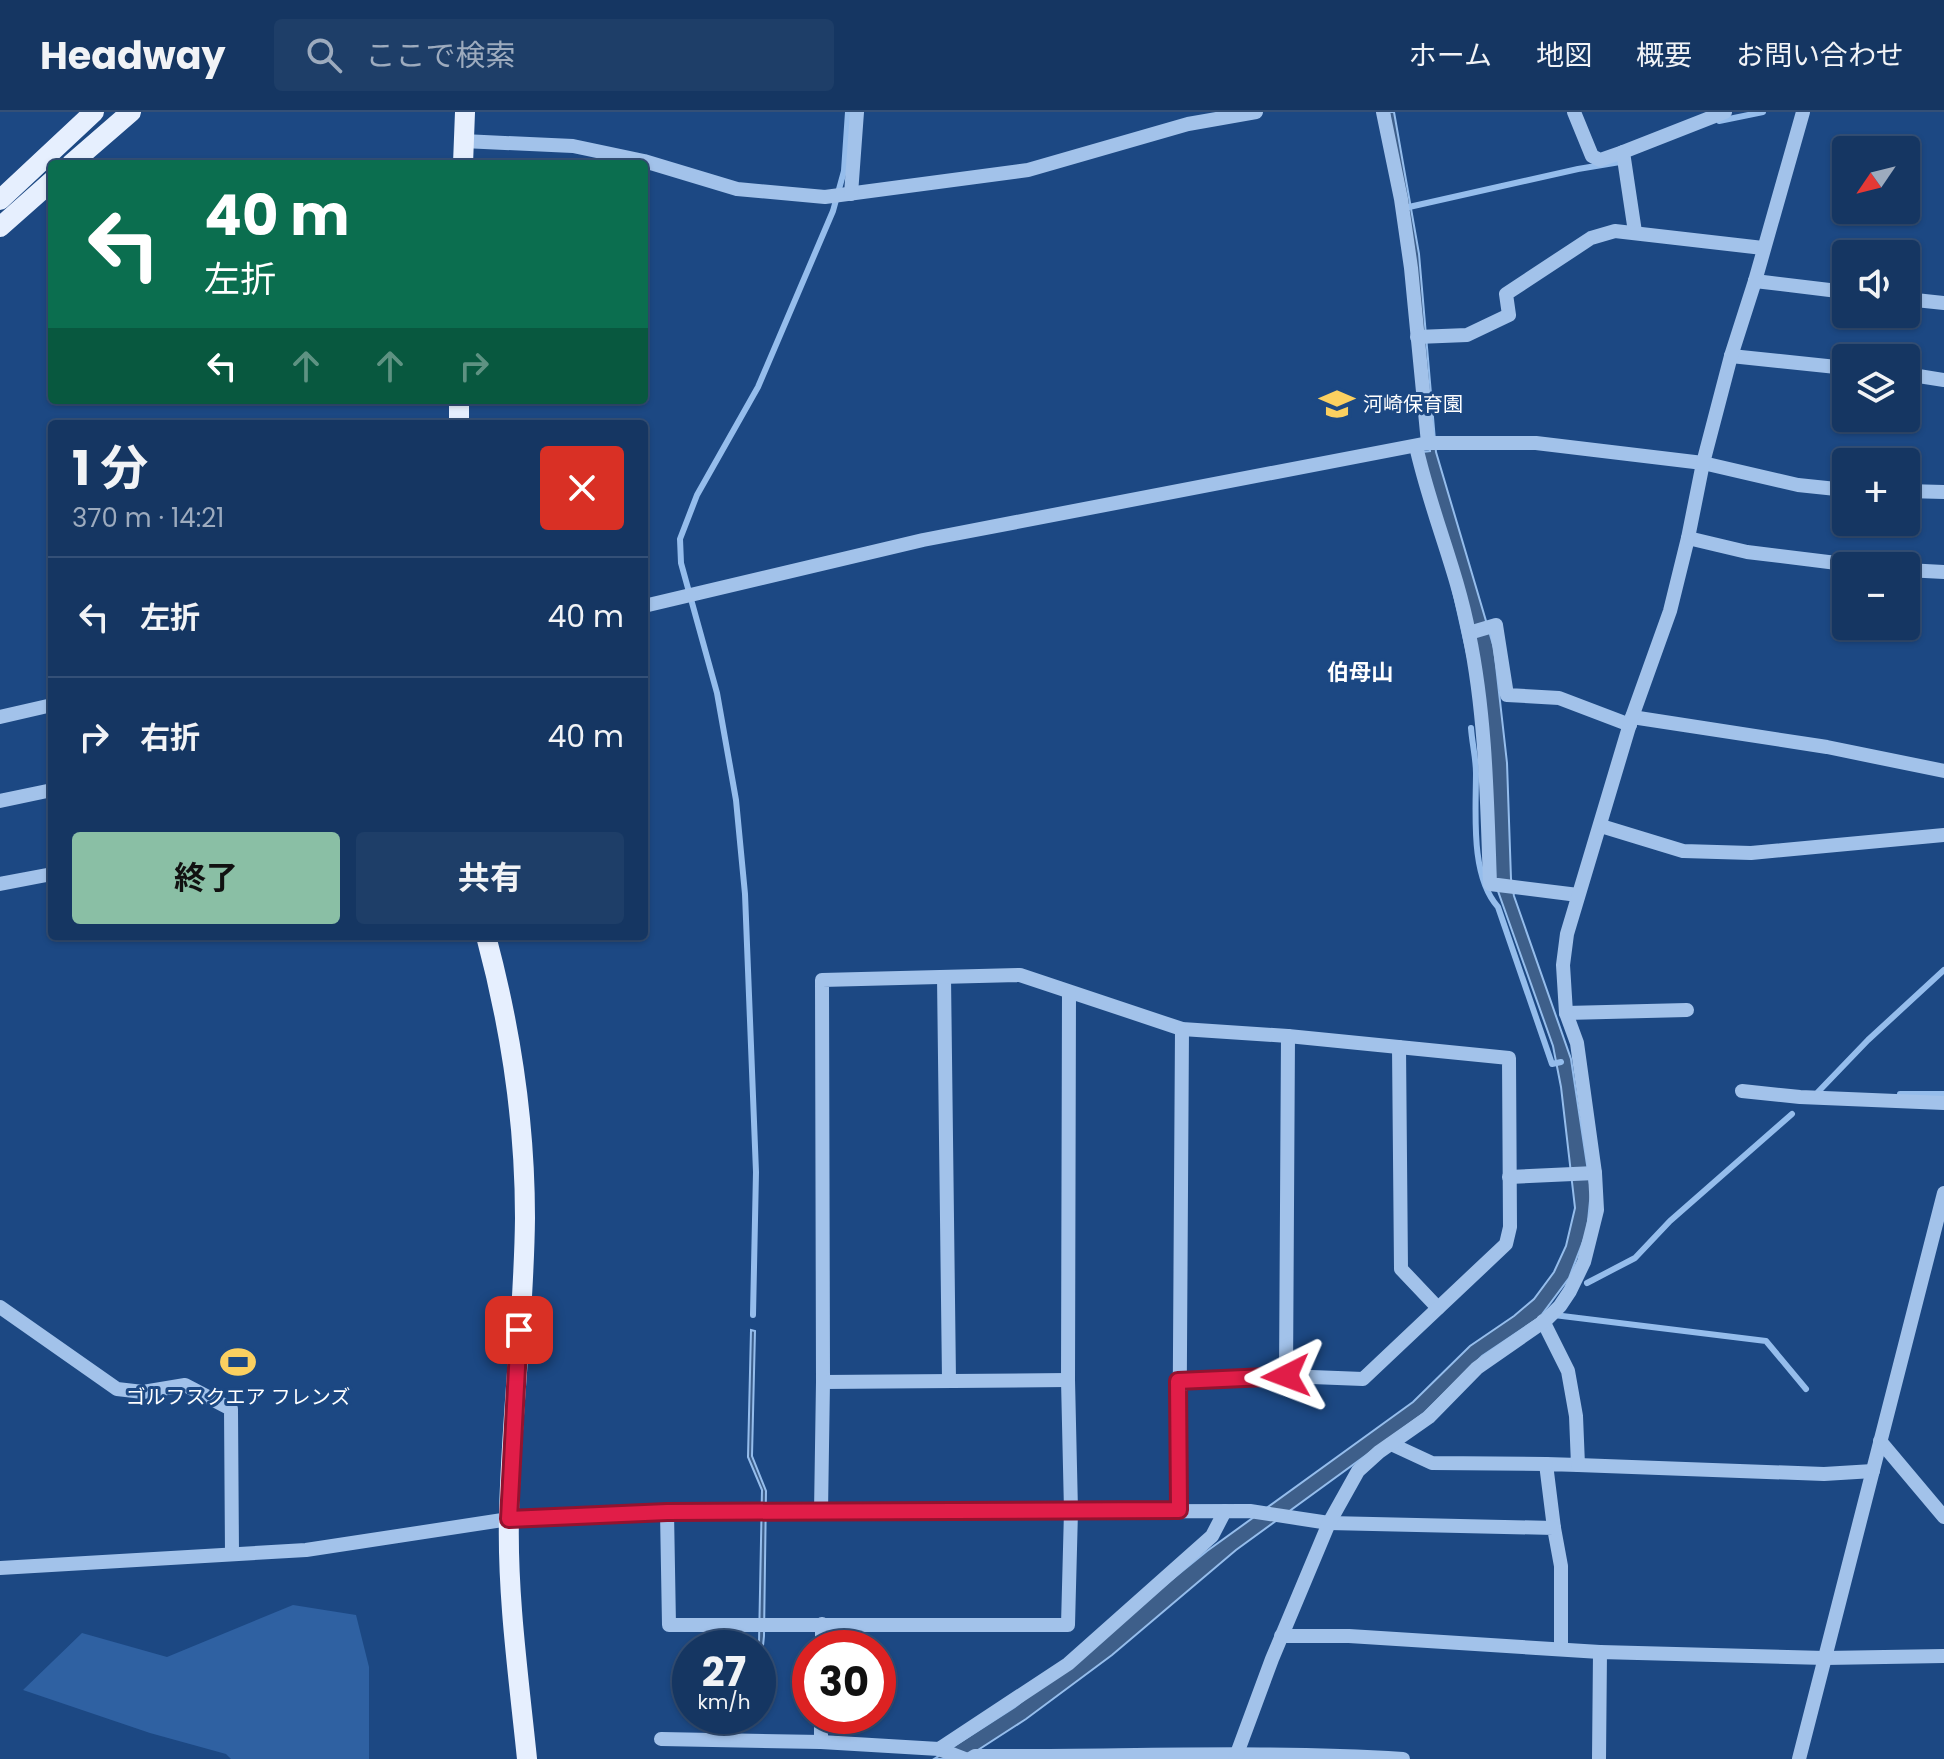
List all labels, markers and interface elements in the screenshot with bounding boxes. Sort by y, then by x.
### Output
search box [274,19,834,91]
text: Headway [40,29,226,82]
icon: search [302,33,346,77]
text: ここで検索 [366,34,516,77]
text: ホーム [1409,36,1492,75]
text: 地図 [1536,36,1592,75]
text: 概要 [1636,36,1692,75]
text: お問い合わせ [1736,36,1904,75]
north arrow [1832,136,1920,224]
map controls [1832,136,1920,640]
text: 40 m [204,176,350,255]
icon: left [72,192,176,296]
button: sound [1832,240,1920,328]
text: 左折 [204,254,276,305]
icon: left [200,344,244,388]
icon: ahead [284,344,328,388]
icon: ahead [368,344,412,388]
icon: right [452,344,496,388]
button: layers [1832,344,1920,432]
school or university icon: 河崎保育園 [1318,385,1356,423]
place label: 河崎保育園 [1363,390,1463,418]
text: 1 分 [72,435,148,502]
button: close [540,446,624,530]
button: + [1832,448,1920,536]
text: 370 m · 14:21 [72,500,224,536]
button: − [1832,552,1920,640]
icon: left [72,595,116,639]
text: 40 m [547,595,624,638]
text: 左折 [140,596,200,639]
district label: 伯母山 [1327,657,1393,688]
icon: right [72,715,116,759]
text: 40 m [547,715,624,758]
text: 右折 [140,716,200,759]
button: 終了 [72,832,340,924]
button: 共有 [356,832,624,924]
pin [485,1296,553,1364]
icon: arrive [497,1308,541,1352]
position arrow [1244,1334,1328,1418]
sports icon: ゴルフスクエア フレンズ [219,1343,257,1381]
place label: ゴルフスクエア フレンズ [126,1383,350,1411]
speed limit sign: 30 [792,1630,896,1734]
text: 27 [702,1644,746,1700]
text: km/h [697,1688,751,1716]

